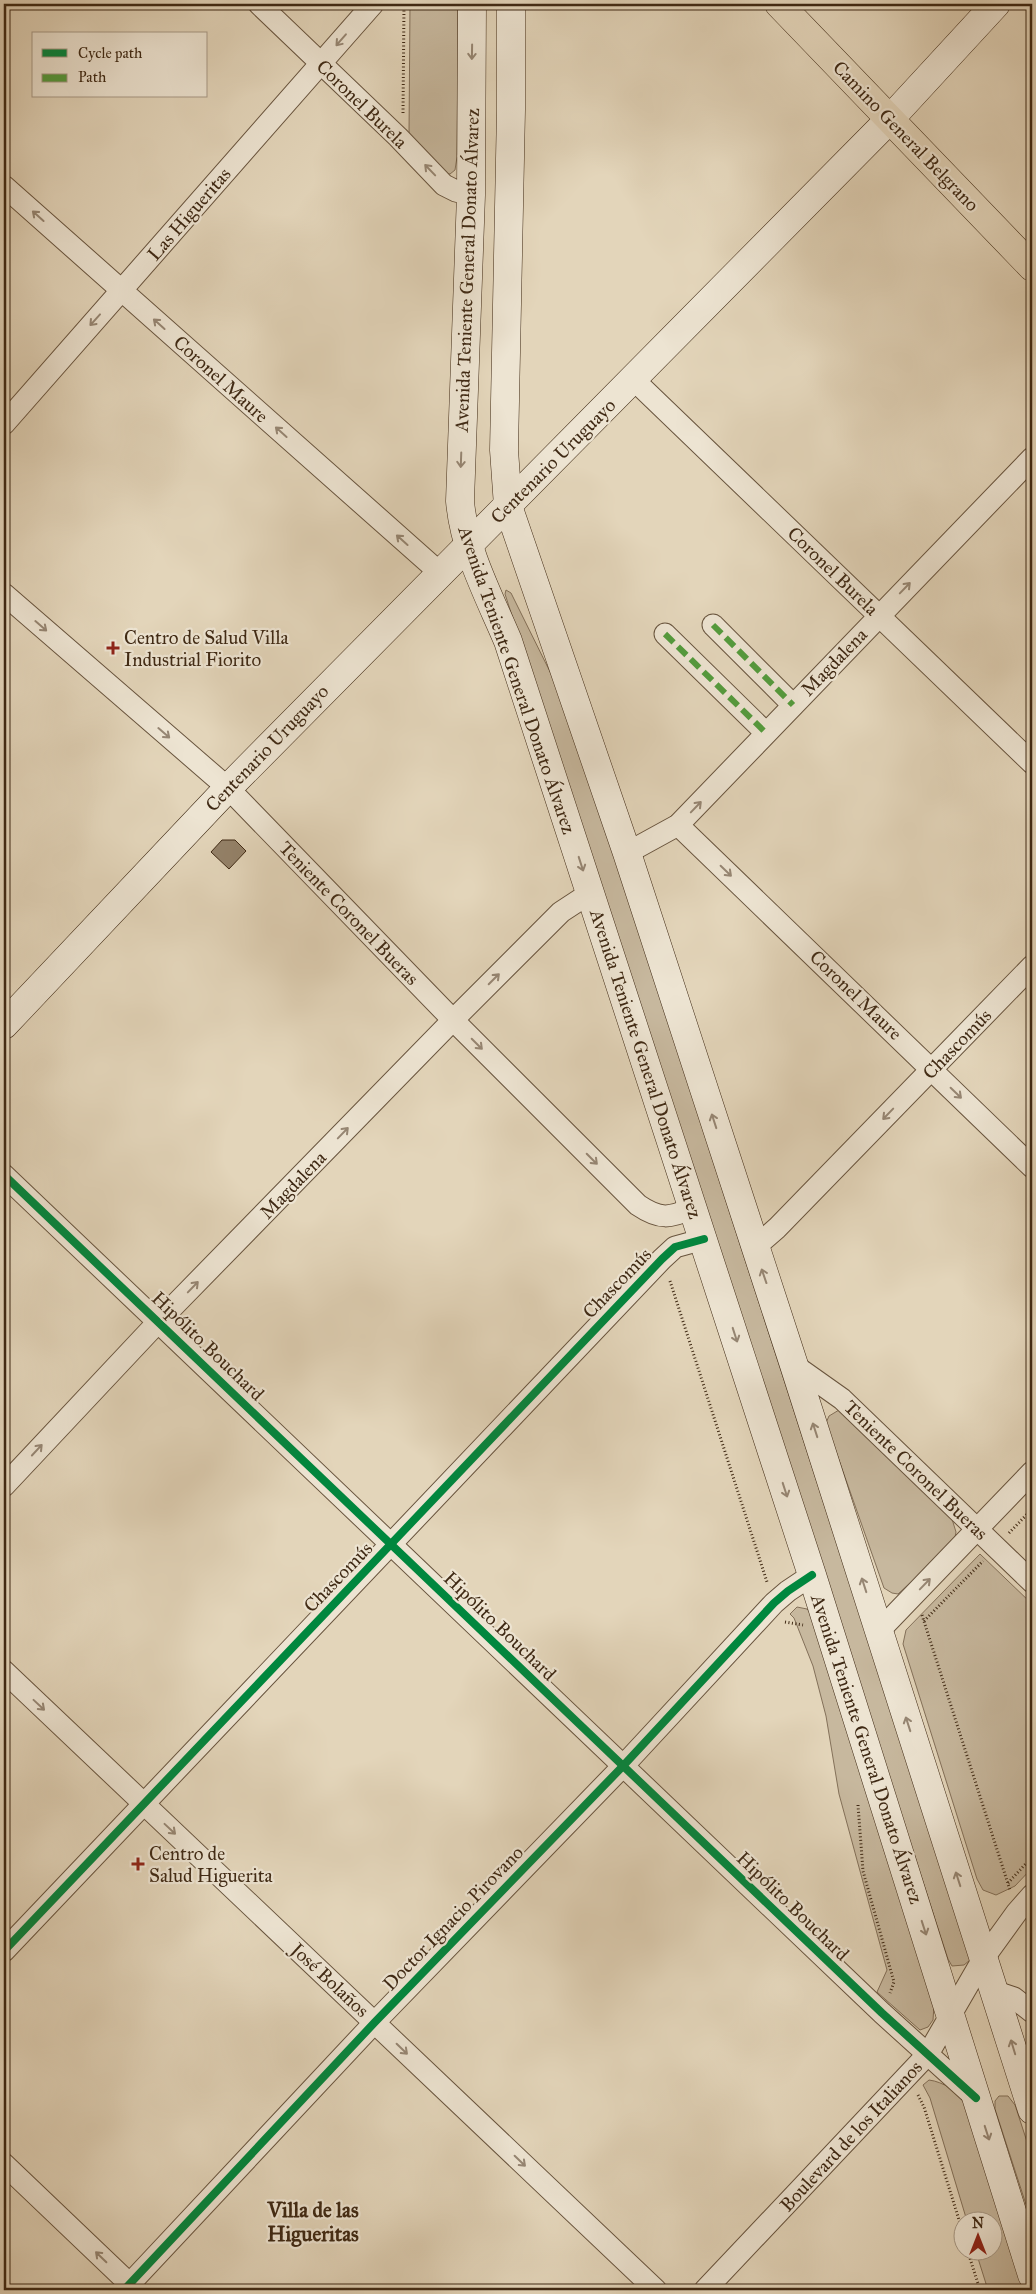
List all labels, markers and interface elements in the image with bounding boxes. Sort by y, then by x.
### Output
legend [32,32,208,98]
one-way arrow [335,34,347,47]
text: Cycle path [78,44,143,62]
one-way arrow [467,44,477,60]
street label: Coronel Burela [312,55,413,154]
street label: Camino General Belgrano [827,56,984,217]
text: Path [78,68,107,86]
street label: Avenida Teniente General Donato Álvarez [449,107,484,433]
street label: Las Higueritas [142,163,236,266]
one-way arrow [424,164,436,177]
one-way arrow [31,211,44,222]
one-way arrow [89,314,101,327]
one-way arrow [153,319,166,330]
street label: Coronel Maure [169,330,273,428]
street label: Centenario Uruguayo [486,393,621,529]
one-way arrow [274,426,287,438]
one-way arrow [456,452,466,468]
street label: Avenida Teniente General Donato Álvarez [453,522,582,837]
street label: Coronel Burela [783,522,884,621]
one-way arrow [396,534,409,546]
one-way arrow [899,582,911,595]
one-way arrow [34,621,47,632]
street label: Magdalena [796,623,873,701]
place label: Centro de Salud Villa Industrial Fiorito [124,626,290,671]
marker: Centro de Salud Villa Industrial Fiorito [106,641,120,655]
street label: Centenario Uruguayo [201,680,334,817]
one-way arrow [157,727,170,738]
one-way arrow [689,801,701,813]
street label: Teniente Coronel Bueras [274,836,424,990]
one-way arrow [576,856,586,872]
one-way arrow [720,865,732,877]
street label: Avenida Teniente General Donato Álvarez [585,905,708,1222]
street label: Coronel Maure [805,945,907,1045]
one-way arrow [488,973,500,986]
street label: Chascomús [918,1004,996,1084]
one-way arrow [471,1038,483,1050]
one-way arrow [950,1087,963,1099]
one-way arrow [882,1108,894,1120]
one-way arrow [708,1114,718,1130]
one-way arrow [337,1127,350,1139]
street label: Magdalena [255,1146,332,1224]
one-way arrow [586,1153,598,1165]
street label: Chascomús [578,1243,656,1323]
one-way arrow [759,1269,768,1284]
one-way arrow [187,1280,199,1293]
street label: Hipólito Bouchard [147,1287,269,1406]
one-way arrow [731,1327,740,1342]
street label: Teniente Coronel Bueras [839,1395,993,1545]
one-way arrow [810,1423,819,1438]
one-way arrow [31,1444,43,1457]
one-way arrow [780,1481,790,1497]
street label: Chascomús [299,1537,377,1617]
street label: Hipólito Bouchard [439,1567,561,1686]
one-way arrow [859,1577,869,1593]
one-way arrow [919,1577,931,1590]
street label: Avenida Teniente General Donato Álvarez [806,1590,929,1907]
one-way arrow [33,1699,46,1711]
one-way arrow [903,1716,913,1732]
one-way arrow [164,1823,176,1835]
street label: Doctor Ignacio Pirovano [378,1841,529,1996]
place label: Centro de Salud Higuerita [149,1842,273,1888]
street label: Hipólito Bouchard [732,1847,854,1966]
marker: Centro de Salud Higuerita [131,1857,145,1871]
one-way arrow [953,1871,962,1887]
one-way arrow [920,1920,930,1936]
street label: José Bolaños [284,1937,374,2023]
one-way arrow [1007,2039,1017,2055]
one-way arrow [396,2043,409,2055]
street label: Boulevard de los Italianos [775,2056,927,2216]
one-way arrow [983,2125,993,2141]
one-way arrow [514,2155,526,2167]
district label: Villa de las Higueritas [266,2197,359,2247]
north arrow [954,2212,1004,2262]
text: N [972,2215,984,2232]
one-way arrow [94,2251,107,2263]

